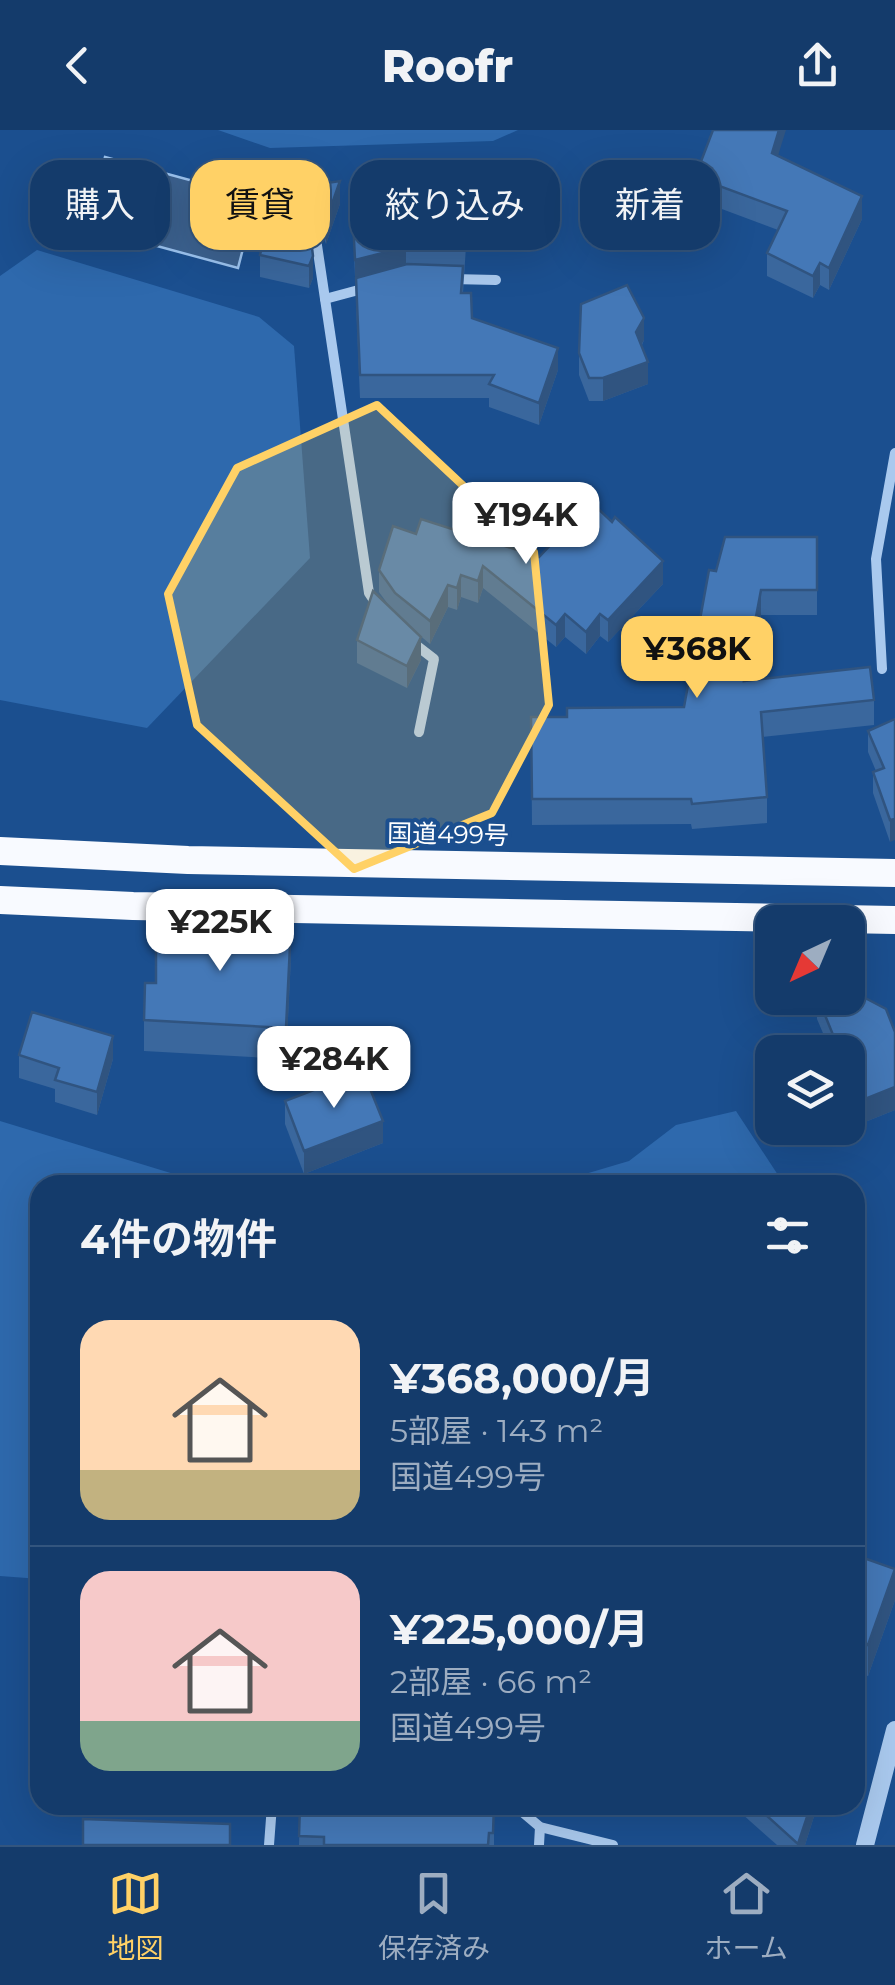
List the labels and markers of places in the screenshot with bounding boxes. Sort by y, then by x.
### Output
pin: ¥194K [456,482,596,567]
pin: ¥368K [627,616,767,701]
pin: ¥225K [150,889,290,974]
pin: ¥284K [264,1026,404,1111]

